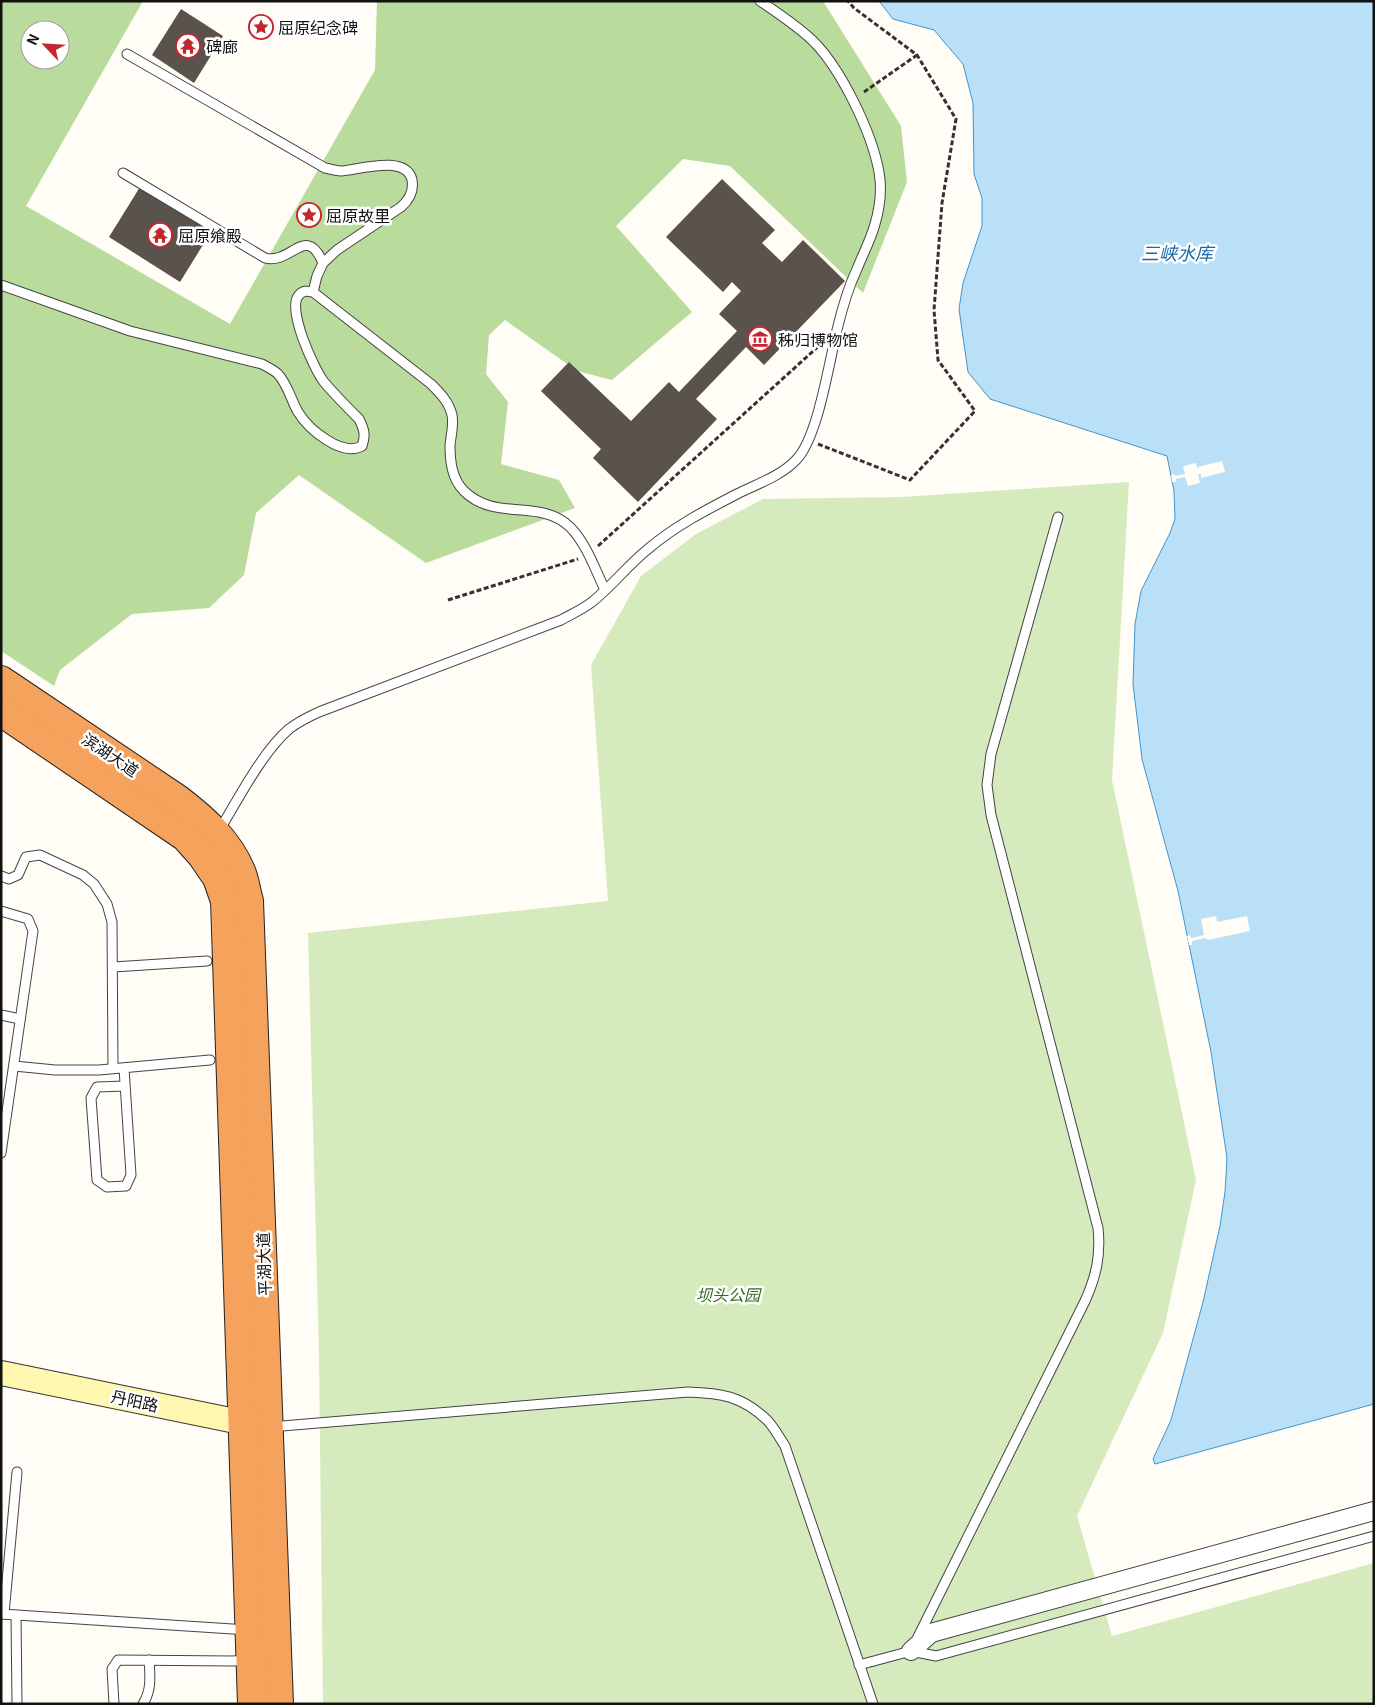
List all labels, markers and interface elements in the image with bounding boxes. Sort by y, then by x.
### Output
place icon: 屈原纪念碑 [248,14,274,40]
place label: 屈原纪念碑 [278,15,358,39]
north arrow [20,20,70,70]
text: N [21,30,44,48]
temple icon: 碑廊 [175,33,201,59]
place label: 碑廊 [206,34,238,58]
place icon: 屈原故里 [296,202,322,228]
place label: 屈原故里 [326,203,390,227]
temple icon: 屈原飨殿 [147,222,173,248]
place label: 屈原飨殿 [178,223,242,247]
water label: 三峡水库 [1141,239,1216,265]
museum icon: 秭归博物馆 [747,326,773,352]
place label: 秭归博物馆 [778,327,858,351]
street label: 滨湖大道 [78,726,144,782]
street label: 平湖大道 [250,1232,276,1296]
park label: 坝头公园 [696,1282,762,1306]
street label: 丹阳路 [109,1383,161,1417]

